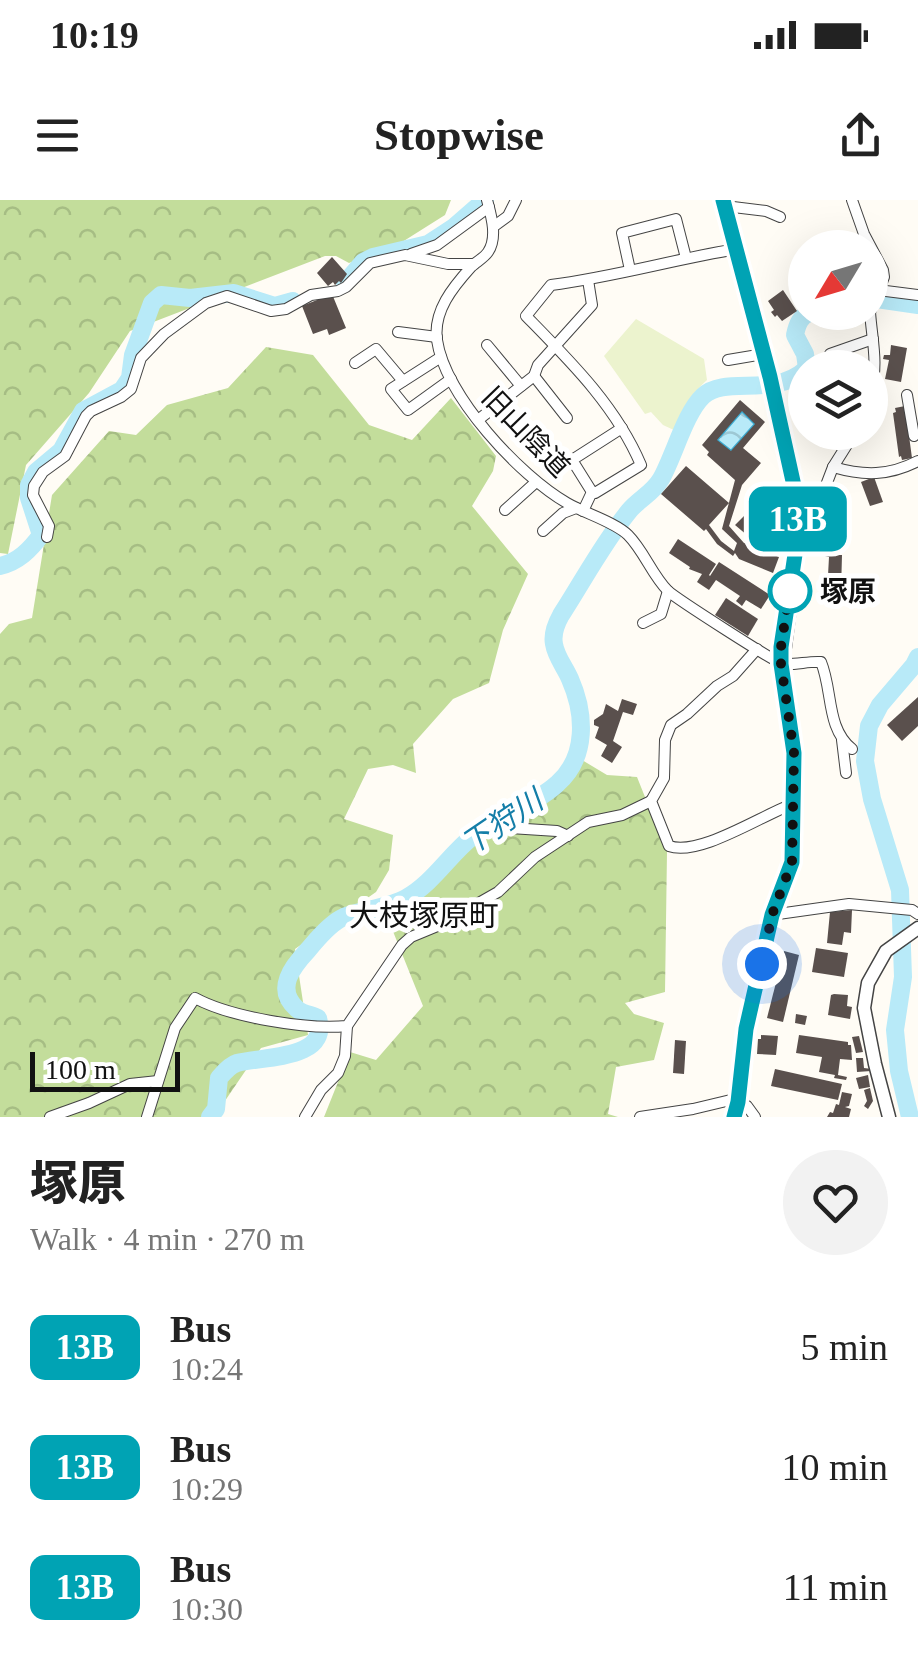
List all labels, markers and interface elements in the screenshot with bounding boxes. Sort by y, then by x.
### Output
text: 10:19 [50,14,139,56]
icon: menu [30,108,85,163]
icon: share [833,108,888,163]
text: Stopwise [374,110,544,160]
north arrow [788,230,888,330]
map controls [788,230,888,450]
button: layers [788,350,888,450]
street label: 旧山陰道 [476,381,576,483]
line badge: 13B [740,486,856,552]
text: 13B [769,500,827,539]
marker: 塚原 [769,570,811,612]
place label: 塚原 [820,576,876,607]
water label: 下狩川 [455,781,551,861]
district label: 大枝塚原町 [349,899,499,932]
your location [737,939,787,989]
scale bar [30,1047,180,1091]
text: 100 m [45,1054,116,1085]
button: heart [783,1150,888,1255]
text: 塚原 [30,1157,126,1210]
text: Walk · 4 min · 270 m [30,1221,305,1257]
text: Bus [170,1308,231,1350]
text: 5 min [800,1326,888,1368]
text: 13B [56,1328,114,1367]
text: 10:24 [170,1351,243,1387]
text: Bus [170,1428,231,1470]
text: 10 min [781,1446,888,1488]
text: 13B [56,1448,114,1487]
text: 10:29 [170,1471,243,1507]
text: Bus [170,1548,231,1590]
text: 11 min [783,1566,888,1608]
text: 13B [56,1568,114,1607]
text: 10:30 [170,1591,243,1627]

